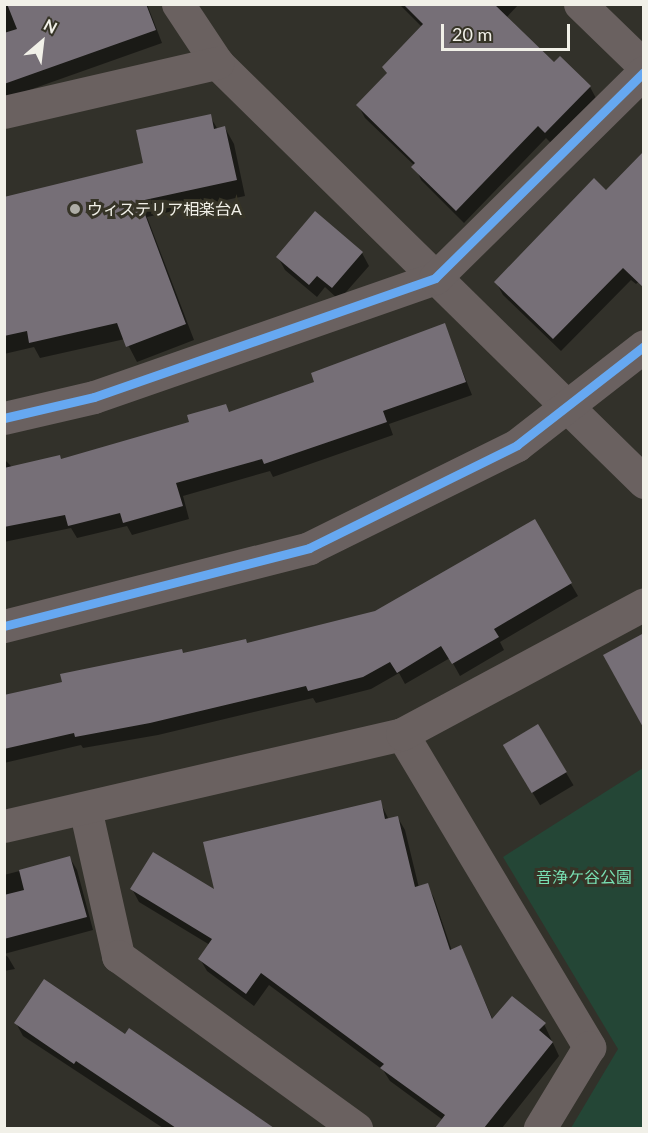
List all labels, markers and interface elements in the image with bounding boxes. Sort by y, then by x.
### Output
north arrow [12,12,72,72]
scale bar [444,12,573,50]
text: N [41,14,61,37]
text: 20 m [452,23,492,45]
place label: ウィステリア相楽台A [87,199,242,219]
marker: ウィステリア相楽台A [68,202,82,216]
park label: 音浄ケ谷公園 [536,867,632,887]

